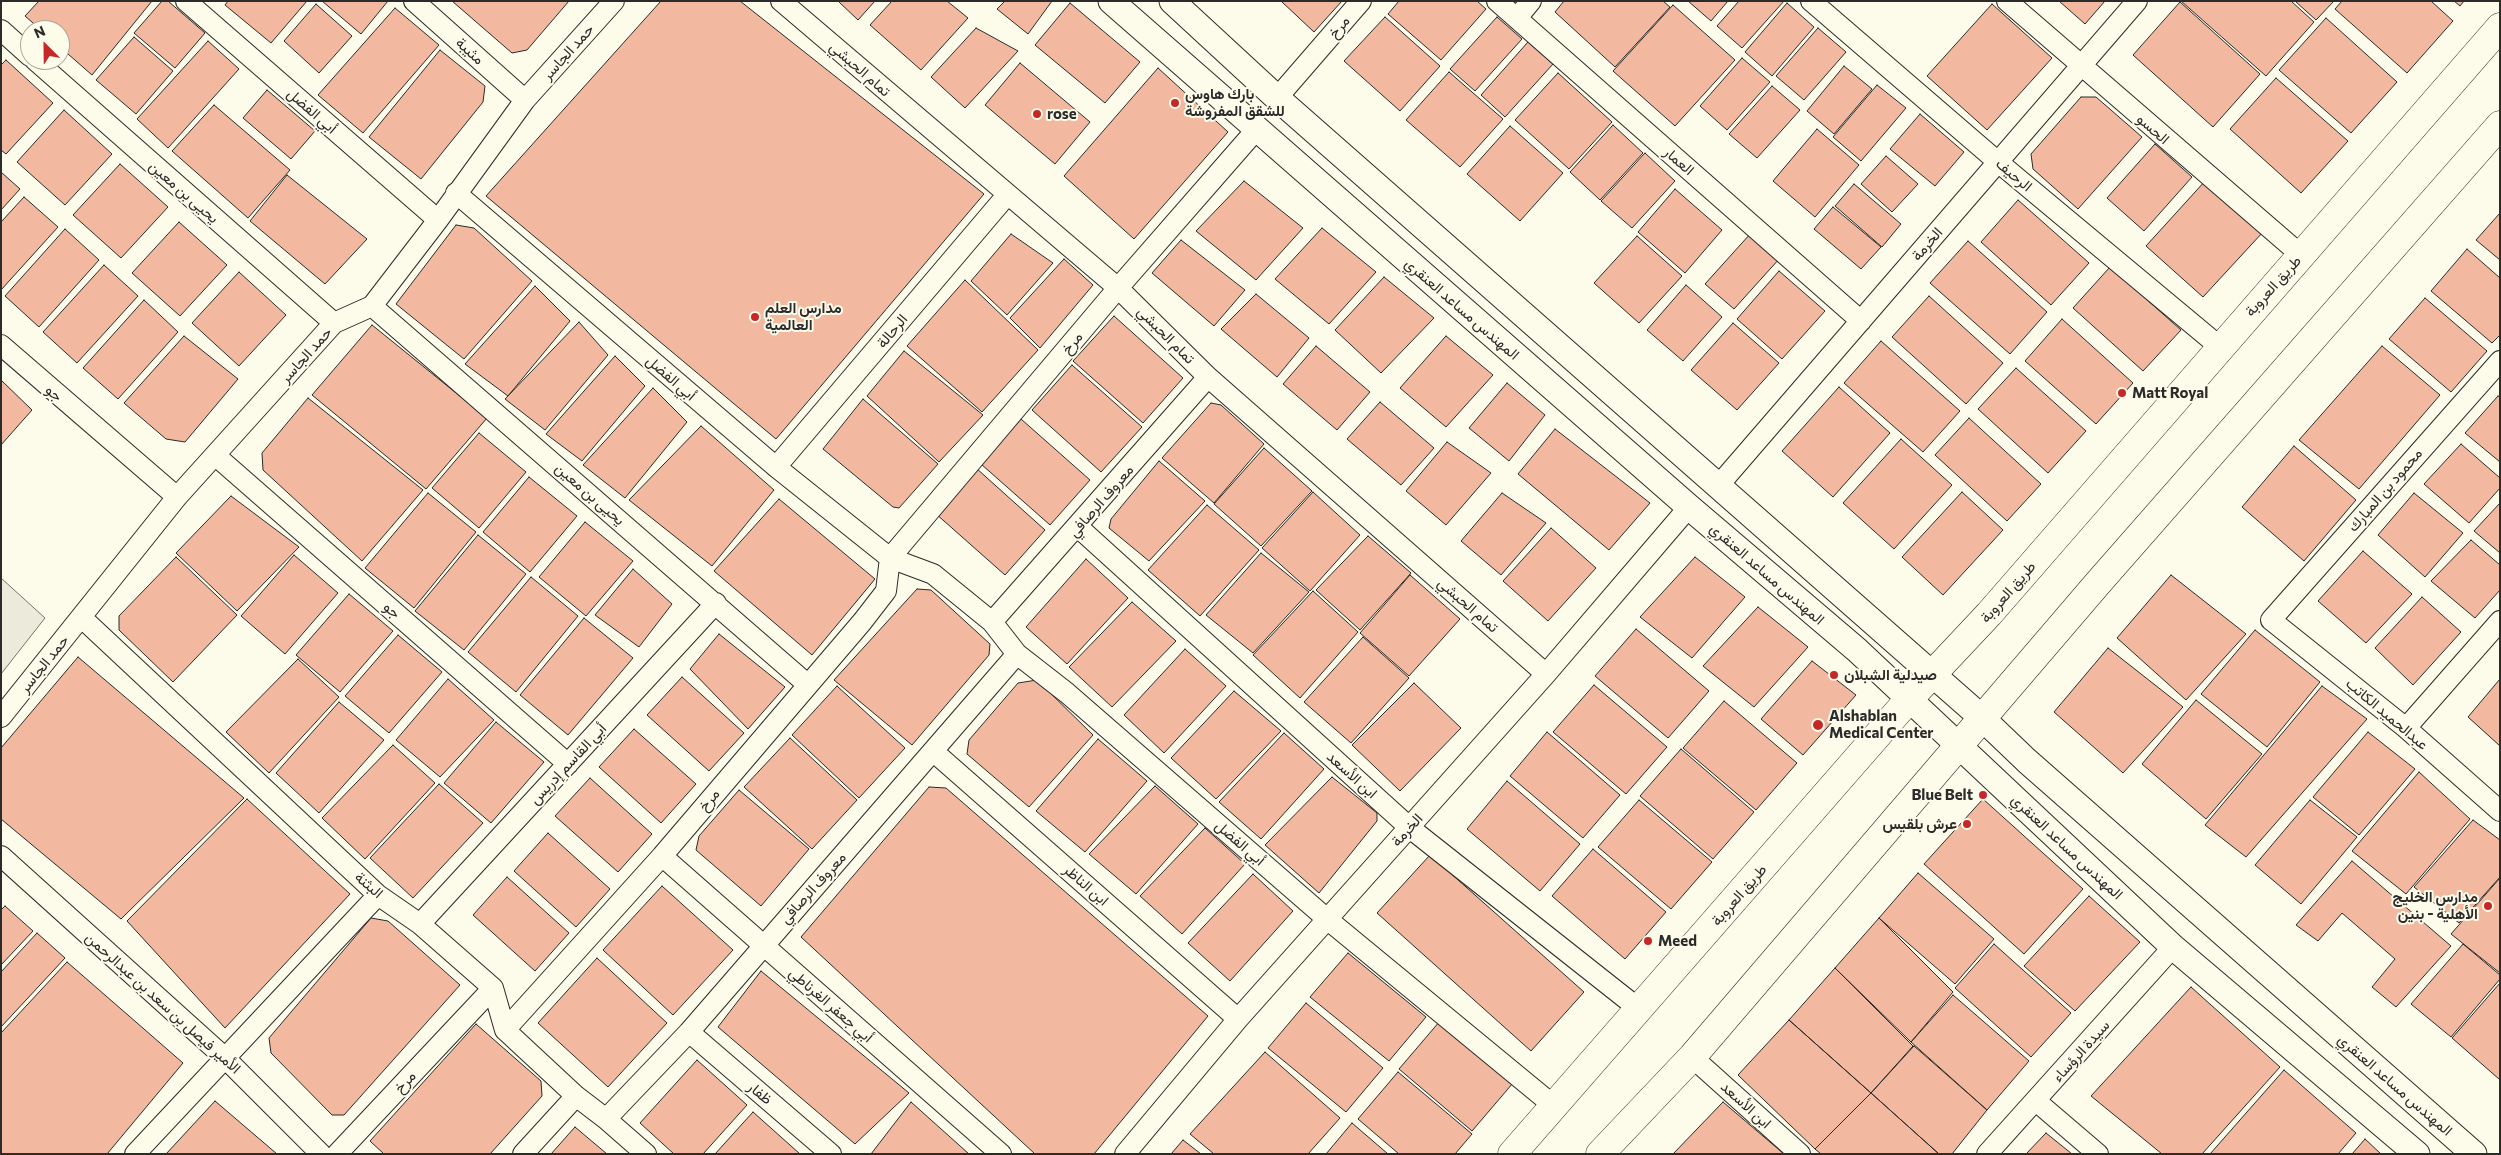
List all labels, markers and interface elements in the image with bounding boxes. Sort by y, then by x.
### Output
street label: مرخ [1324,12,1354,42]
north arrow [20,20,70,70]
street label: حمد الجاسر [538,20,598,84]
text: N [31,22,47,42]
street label: مثيبة [452,34,488,68]
street label: تمام الحبشي [826,38,894,100]
street label: أبي الفضل [283,84,341,138]
place label: بارك هاوس للشقق المفروشة [1185,85,1285,120]
marker: بارك هاوس للشقق المفروشة [1169,97,1181,109]
place label: rose [1047,105,1077,123]
marker: rose [1031,108,1043,120]
street label: الحسو [2133,110,2173,148]
street label: العمار [1660,143,1698,179]
street label: الرحيف [1992,155,2036,195]
street label: يحيى بن معين [145,157,223,227]
street label: الخرمة [1908,224,1946,264]
street label: طريق العروبة [2241,252,2305,320]
street label: المهندس مساعد العنقري [1401,254,1523,364]
place label: مدارس العلم العالمية [765,299,842,334]
street label: تمام الحبشي [1133,302,1199,368]
street label: الرحالة [873,310,911,352]
marker: مدارس العلم العالمية [749,311,761,323]
street label: حمد الجاسر [276,323,336,387]
street label: مرخ [1057,328,1087,358]
street label: أبي الفضل [642,351,700,405]
street label: جو [42,381,66,405]
place label: Matt Royal [2132,384,2208,402]
marker: Matt Royal [2116,387,2128,399]
street label: محمود بن المبارك [2344,445,2426,535]
street label: يحيى بن معين [551,459,629,529]
street label: معروف الرصافي [1065,461,1137,541]
street label: المهندس مساعد العنقري [1706,519,1828,629]
street label: طريق العروبة [1976,558,2040,626]
street label: تمام الحبشي [1434,574,1502,636]
street label: جو [380,598,404,622]
street label: حمد الجاسر [15,631,73,697]
place label: صيدلية الشبلان [1844,666,1937,684]
marker: صيدلية الشبلان [1828,669,1840,681]
street label: عبدالحميد الكاتب [2342,674,2432,754]
place label: Alshablan Medical Center [1829,707,1934,742]
marker: Alshablan Medical Center [1811,718,1825,732]
street label: أبي القاسم إدريس [526,720,610,808]
street label: ابن الأسعد [1323,748,1381,802]
street label: مرخ [694,785,724,815]
place label: Blue Belt [1911,786,1973,804]
marker: Blue Belt [1977,789,1989,801]
street label: المهندس مساعد العنقري [2007,791,2127,903]
street label: الخرمة [1387,810,1427,850]
place label: عرش بلقيس [1882,815,1957,833]
street label: أبي الفضل [1211,816,1269,870]
marker: عرش بلقيس [1961,818,1973,830]
street label: معروف الرصافي [776,848,850,928]
street label: ابن الناظر [1060,861,1112,909]
street label: طريق العروبة [1707,861,1771,929]
street label: البثنة [351,868,387,902]
place label: مدارس الخليج الأهلية - بنين [2393,888,2478,923]
marker: مدارس الخليج الأهلية - بنين [2482,900,2494,912]
street label: الأمير فيصل بن سعد بن عبدالرحمن [82,928,244,1078]
place label: Meed [1658,932,1697,950]
marker: Meed [1642,935,1654,947]
street label: أبي جعفر الغرناطي [785,964,877,1046]
street label: سيدة الرؤساء [2049,1016,2113,1086]
street label: المهندس مساعد العنقري [2334,1030,2456,1140]
street label: مرخ [390,1067,420,1097]
street label: ظفار [744,1078,776,1108]
street label: ابن الأسعد [1717,1078,1775,1132]

